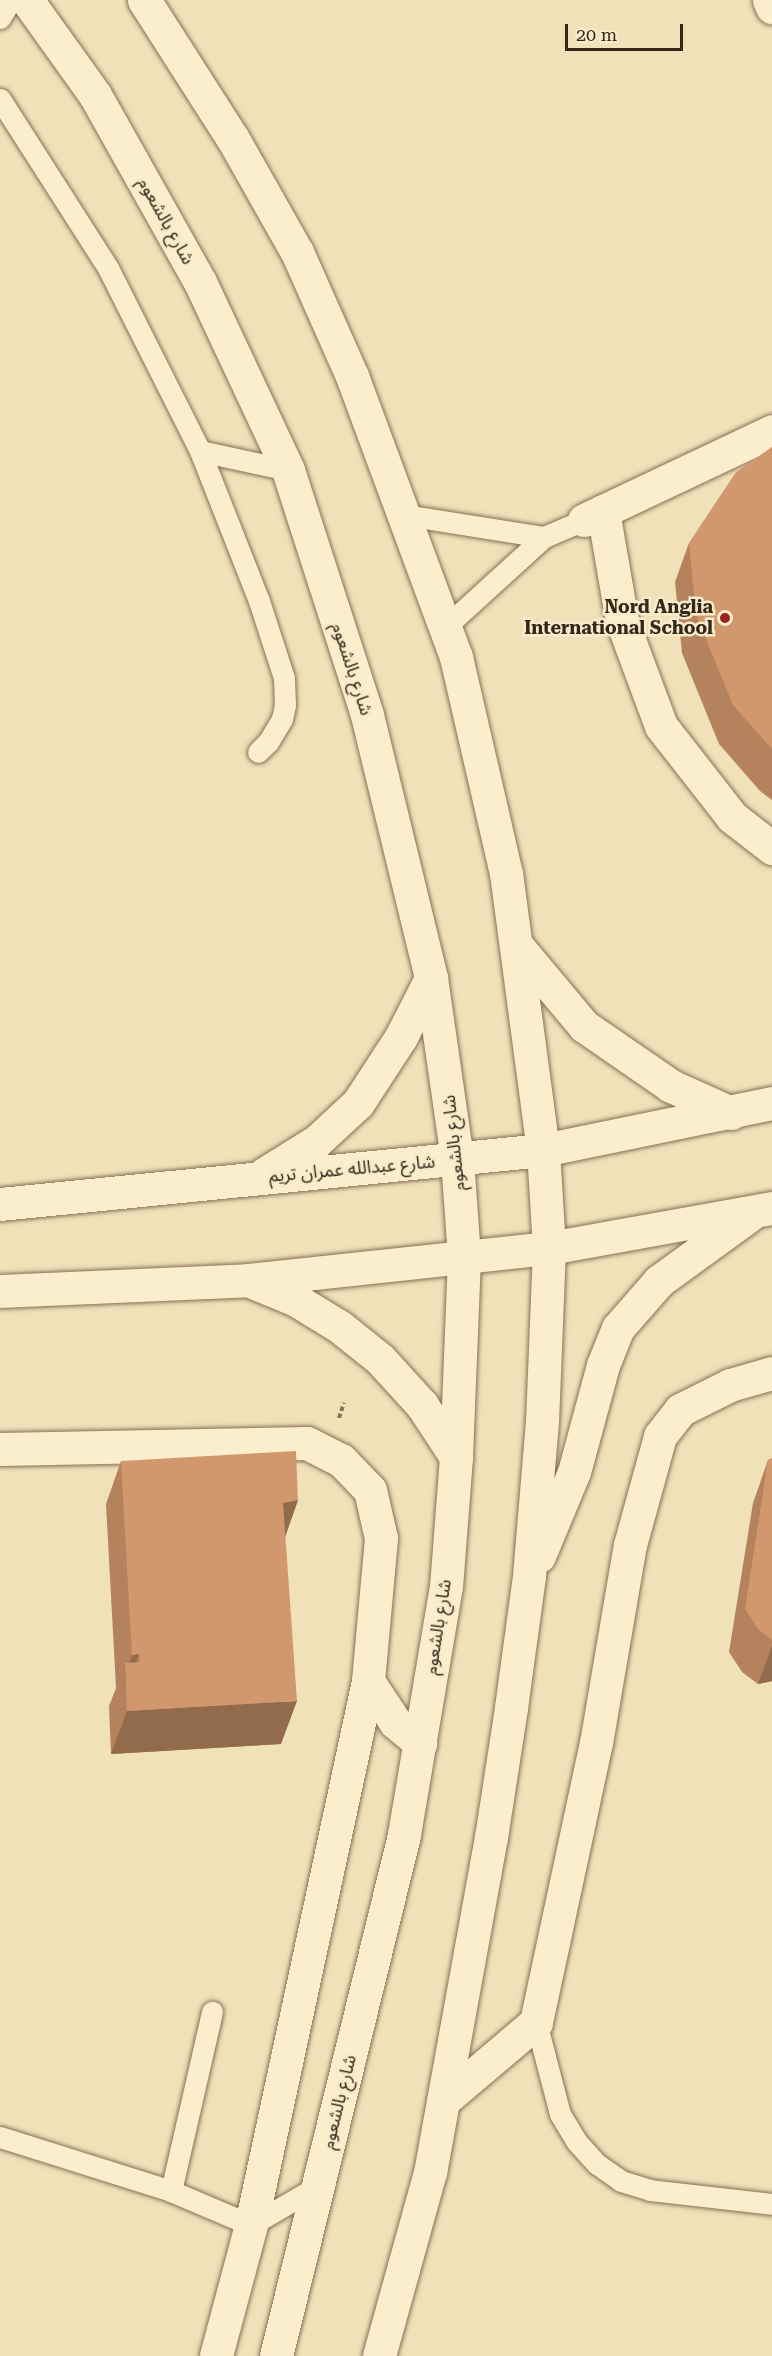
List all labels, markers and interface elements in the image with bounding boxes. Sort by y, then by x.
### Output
scale bar [568,12,686,50]
text: 20 m [576,24,617,45]
street label: شارع بالشعوم [133,174,199,268]
place label: Nord Anglia International School [524,597,713,640]
marker: Nord Anglia International School [718,611,732,625]
street label: شارع بالشعوم [327,620,377,718]
street label: شارع بالشعوم [438,1094,470,1192]
street label: شارع عبدالله عمران تريم [268,1151,436,1187]
street label: شارع بالشعوم [420,1578,456,1676]
street label: شارع بالشعوم [317,2053,361,2151]

